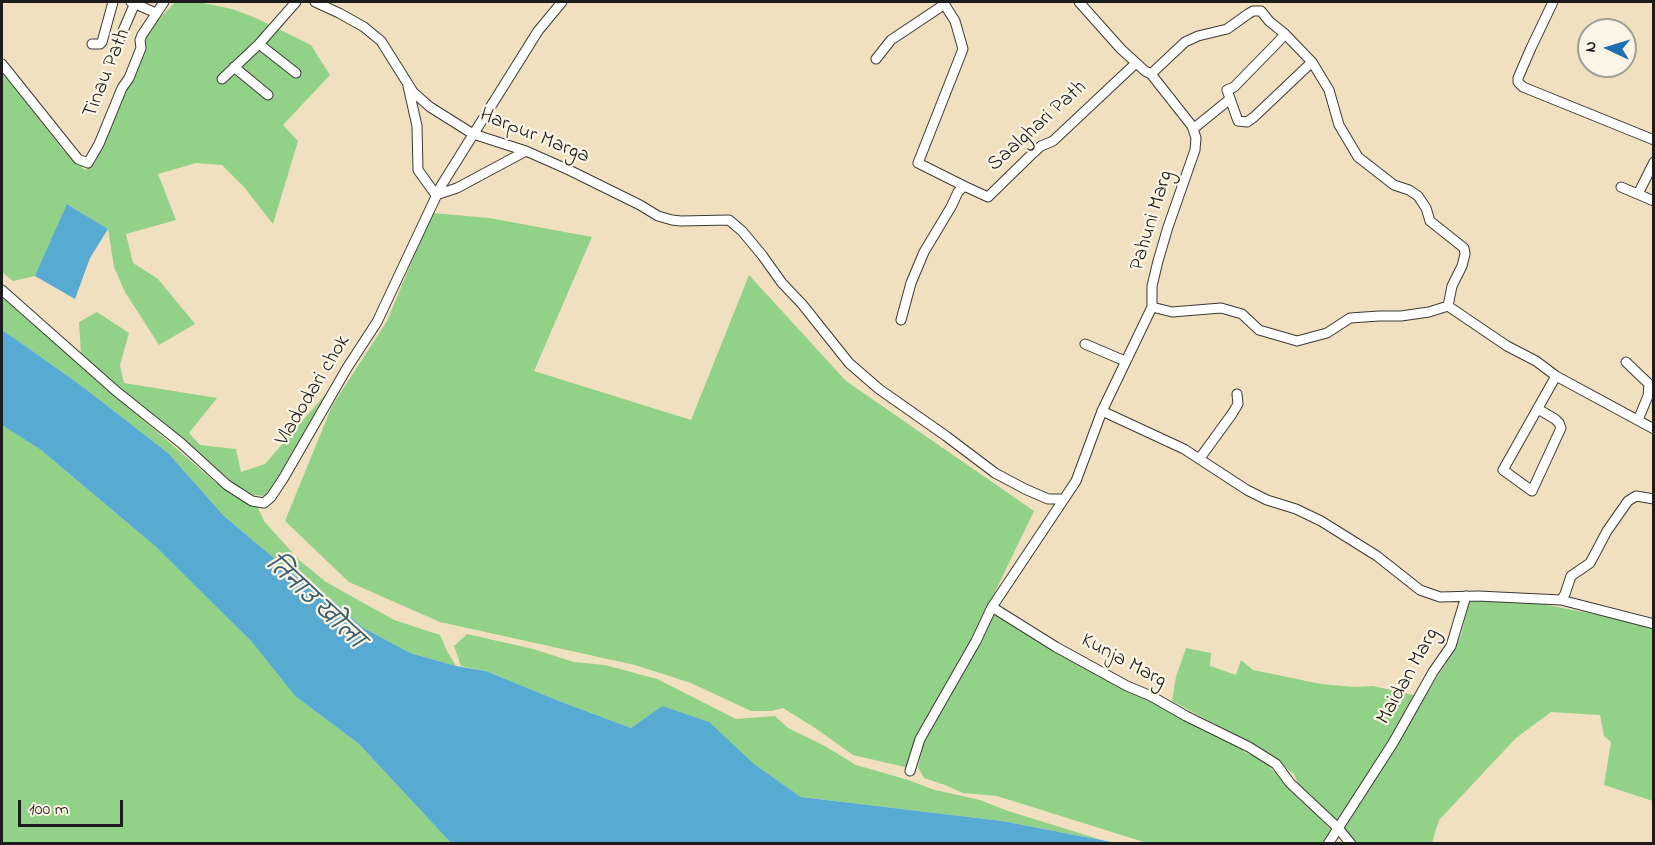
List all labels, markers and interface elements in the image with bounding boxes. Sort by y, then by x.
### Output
north arrow [1577,18,1637,78]
street label: Tinau Path [79,26,137,122]
text: N [1579,41,1603,53]
street label: Saalghari Path [983,76,1093,178]
street label: Harpur Marga [475,103,593,171]
street label: Pahuni Marg [1126,168,1180,274]
street label: Vladodari chok [271,331,357,451]
water label: तिनाउ खोला [259,552,367,656]
street label: Maidan Marg [1372,624,1446,730]
street label: Kunja Marg [1076,629,1170,695]
scale bar [21,788,126,826]
text: 100 m [29,797,69,823]

